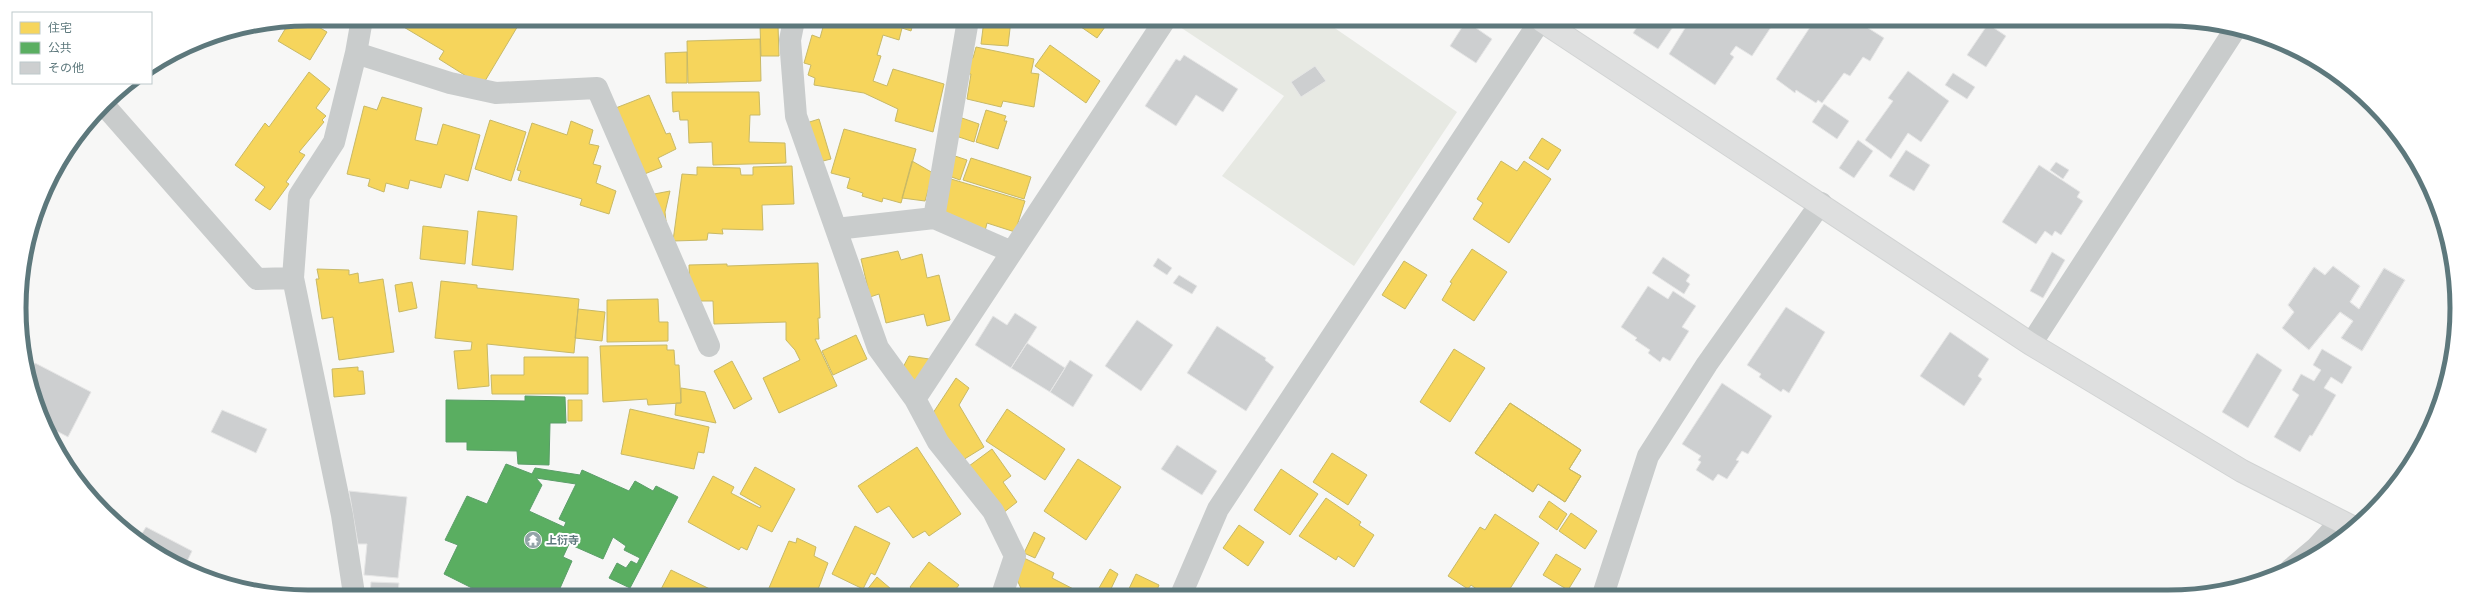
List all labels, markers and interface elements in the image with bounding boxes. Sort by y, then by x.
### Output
legend [12,12,152,84]
text: 住宅 [48,20,72,35]
text: 公共 [48,40,72,55]
text: その他 [48,60,84,75]
temple icon: 上衍寺 [523,530,543,550]
place label: 上衍寺 [546,533,579,546]

